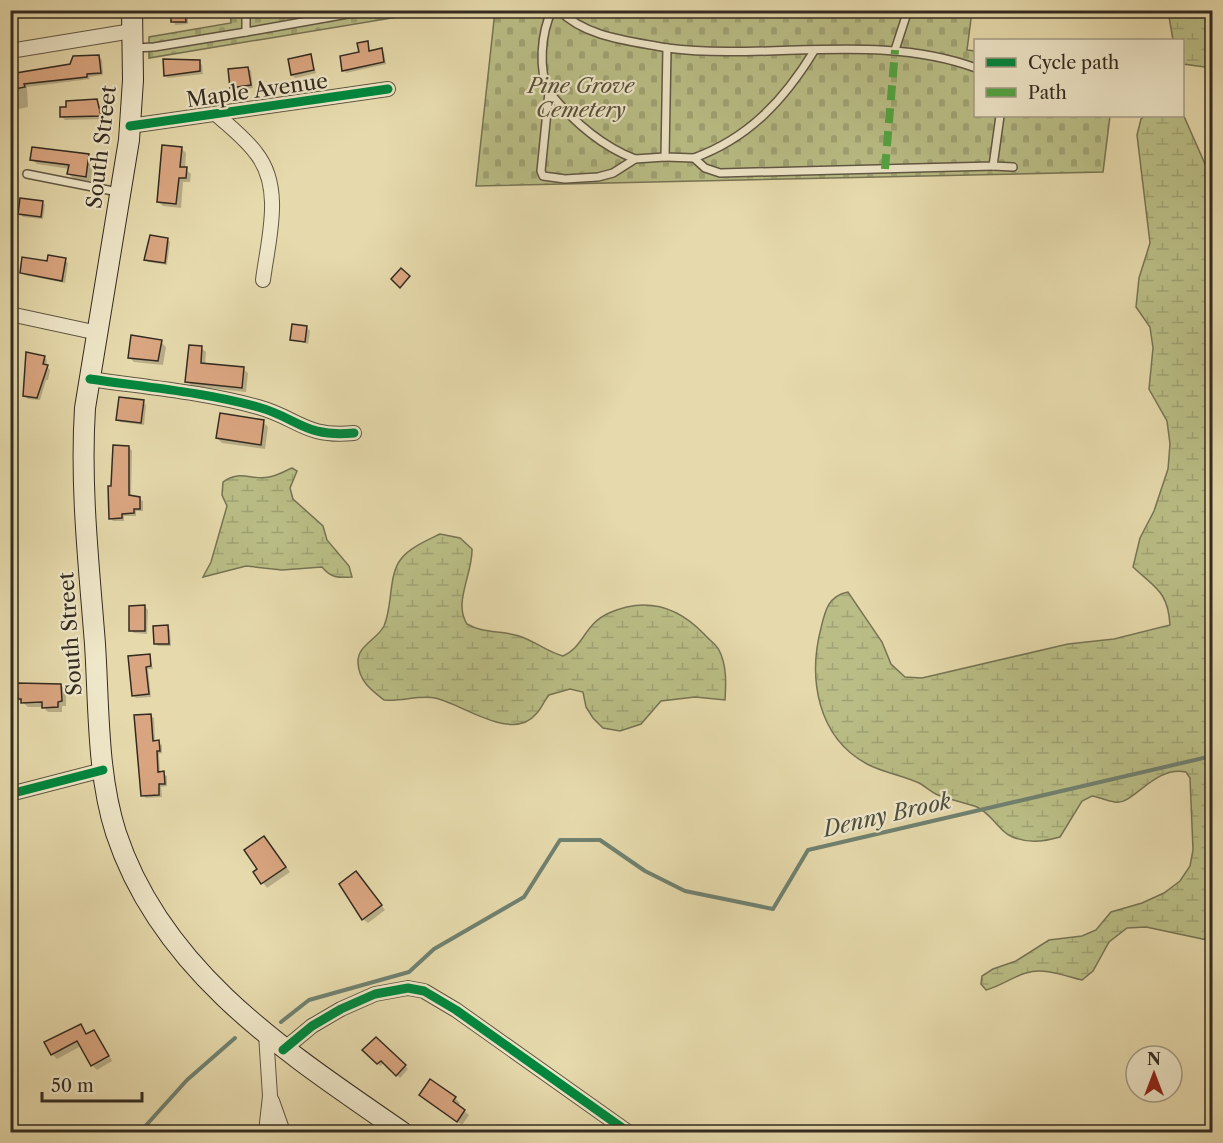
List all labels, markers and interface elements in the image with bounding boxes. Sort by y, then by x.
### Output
legend [974,39,1184,117]
text: Cycle path [1028,52,1119,74]
street label: Maple Avenue [185,68,329,112]
park label: Pine Grove Cemetery [526,73,635,122]
text: Path [1028,82,1067,104]
street label: South Street [81,83,121,210]
street label: South Street [53,571,87,697]
water label: Denny Brook [818,787,954,843]
north arrow [1124,1044,1184,1104]
text: N [1147,1049,1161,1069]
scale bar [42,1065,142,1103]
text: 50 m [51,1075,94,1097]

